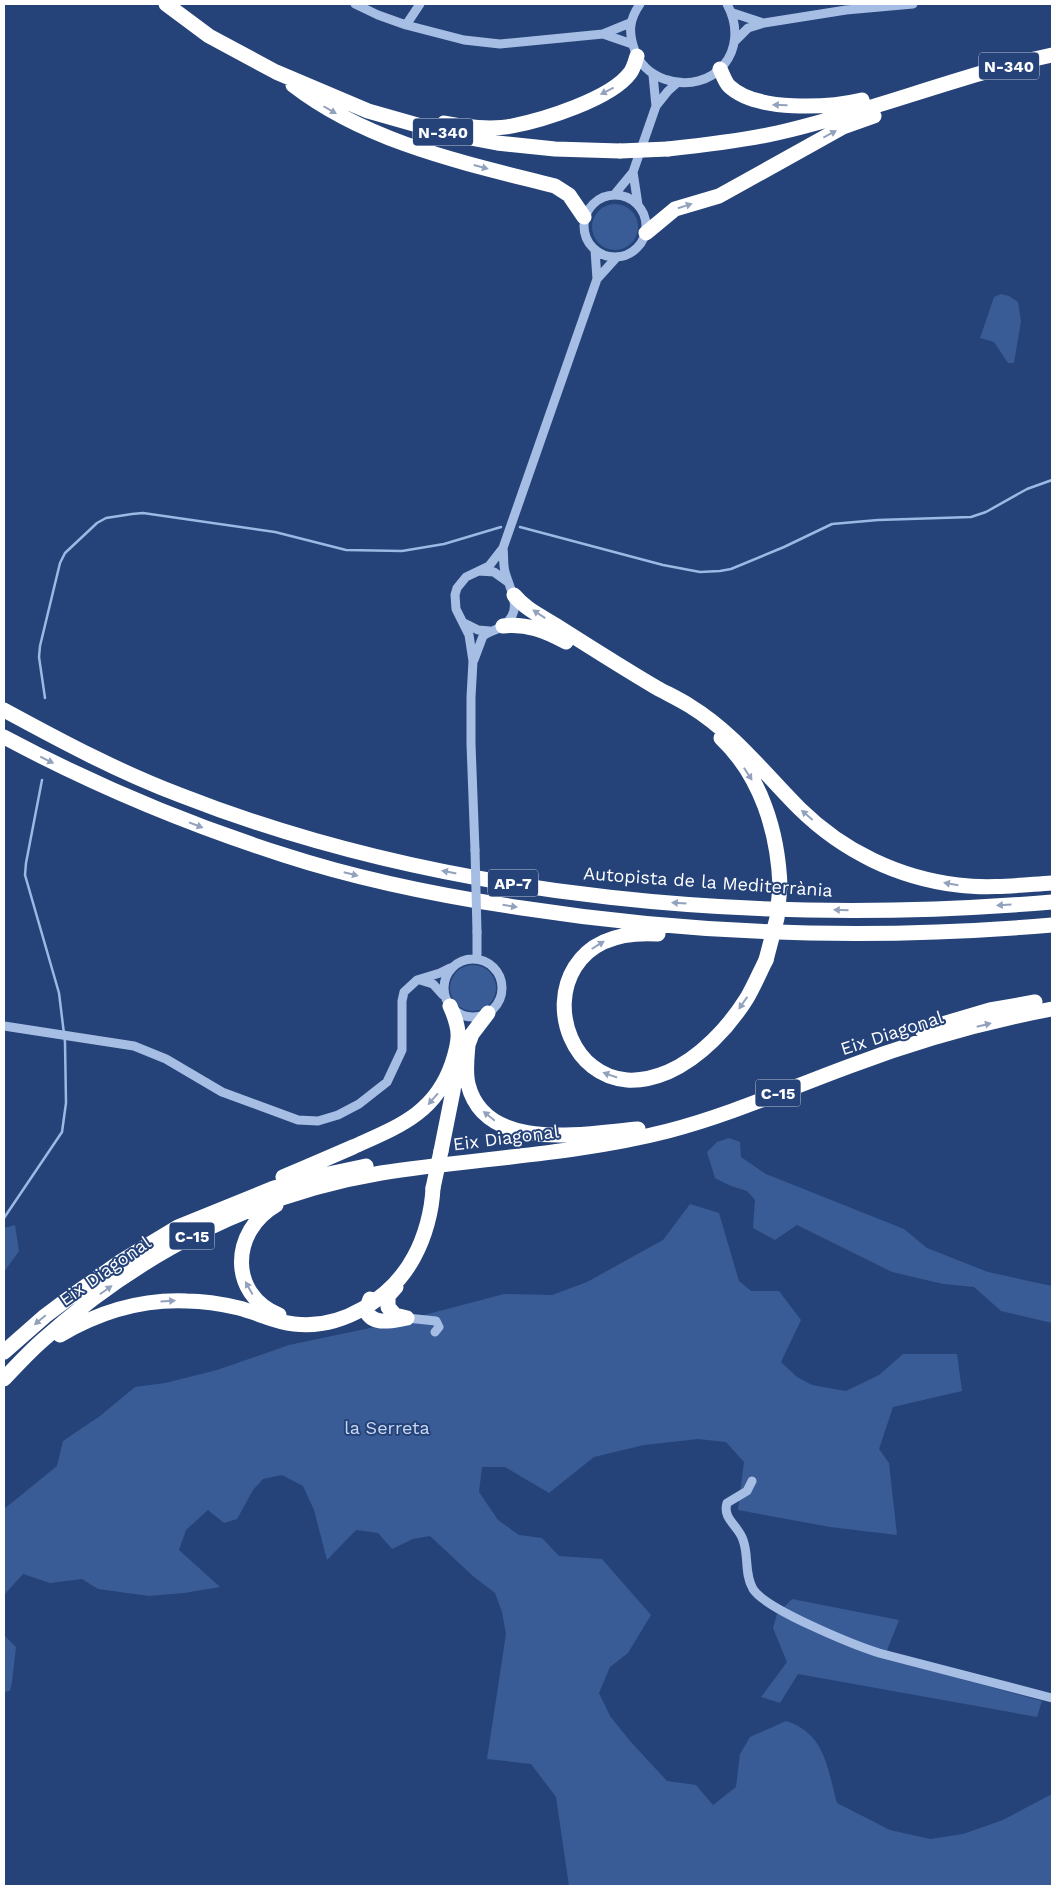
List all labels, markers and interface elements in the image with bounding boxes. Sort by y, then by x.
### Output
road number: N-340 [979,52,1039,80]
one-way arrow [600,87,614,95]
one-way arrow [772,101,788,109]
one-way arrow [322,106,337,114]
road number: N-340 [413,118,473,146]
one-way arrow [823,130,837,138]
one-way arrow [474,163,489,171]
one-way arrow [678,202,693,210]
one-way arrow [532,610,545,619]
one-way arrow [40,756,54,764]
one-way arrow [743,767,753,780]
one-way arrow [801,810,813,821]
one-way arrow [189,821,203,829]
street label: Autopista de la Mediterrània [583,862,833,901]
one-way arrow [440,867,456,875]
one-way arrow [343,870,358,878]
road number: AP-7 [488,870,538,896]
one-way arrow [943,879,959,887]
one-way arrow [671,898,687,906]
one-way arrow [995,902,1011,910]
one-way arrow [502,903,518,911]
one-way arrow [833,906,849,914]
one-way arrow [591,941,605,950]
one-way arrow [738,996,748,1010]
street label: Eix Diagonal [838,1006,946,1059]
one-way arrow [977,1020,992,1028]
one-way arrow [602,1070,617,1078]
road number: C-15 [756,1080,800,1106]
one-way arrow [427,1092,438,1105]
one-way arrow [483,1111,496,1122]
street label: Eix Diagonal [452,1121,561,1154]
road number: C-15 [170,1222,214,1250]
street label: Eix Diagonal [55,1231,155,1310]
one-way arrow [245,1280,253,1295]
one-way arrow [99,1285,112,1295]
one-way arrow [160,1297,176,1305]
one-way arrow [34,1314,46,1325]
park label: la Serreta [344,1417,430,1438]

